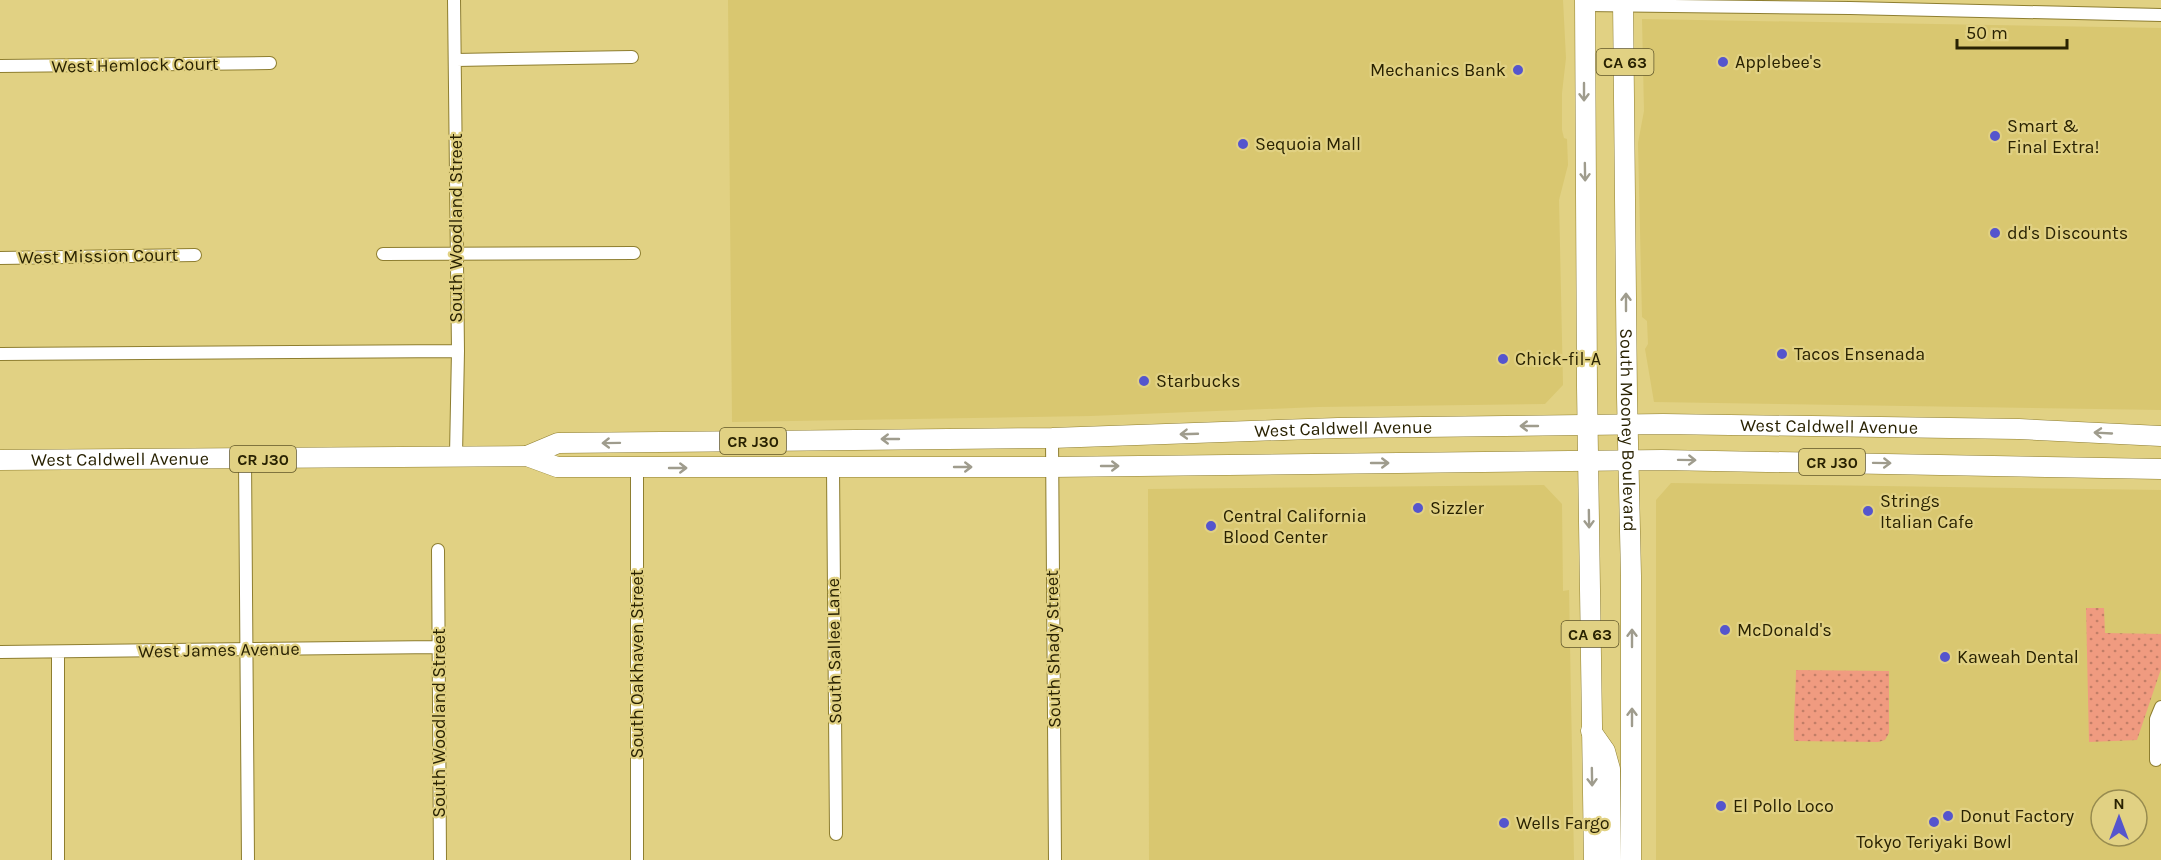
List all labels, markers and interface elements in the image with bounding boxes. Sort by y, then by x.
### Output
scale bar [1957,12,2066,50]
text: 50 m [1966,22,2008,44]
road number: CA 63 [1596,49,1654,75]
place label: Applebee's [1735,51,1822,73]
street label: West Hemlock Court [51,53,219,77]
marker: Applebee's [1716,55,1730,69]
place label: Mechanics Bank [1370,59,1506,81]
marker: Mechanics Bank [1511,63,1525,77]
one-way arrow [1578,81,1590,101]
place label: Smart & Final Extra! [2007,115,2099,158]
marker: Smart & Final Extra! [1988,129,2002,143]
street label: South Woodland Street [445,133,467,323]
place label: Sequoia Mall [1255,133,1361,155]
marker: Sequoia Mall [1236,137,1250,151]
one-way arrow [1579,161,1591,181]
place label: dd's Discounts [2007,222,2128,244]
marker: dd's Discounts [1988,226,2002,240]
street label: West Mission Court [18,244,178,268]
one-way arrow [1621,293,1632,313]
street label: South Mooney Boulevard [1615,328,1641,532]
place label: Tacos Ensenada [1794,343,1925,365]
marker: Tacos Ensenada [1775,347,1789,361]
place label: Chick-fil-A [1515,348,1601,370]
marker: Chick-fil-A [1496,352,1510,366]
place label: Starbucks [1156,370,1241,392]
marker: Starbucks [1137,374,1151,388]
street label: West Caldwell Avenue [1740,414,1918,439]
street label: West Caldwell Avenue [1254,416,1432,442]
one-way arrow [1519,420,1539,432]
one-way arrow [2093,427,2113,438]
road number: CR J30 [720,428,786,454]
one-way arrow [1180,428,1200,439]
one-way arrow [881,433,901,445]
one-way arrow [602,437,622,448]
road number: CR J30 [230,446,296,472]
street label: West Caldwell Avenue [31,447,209,471]
road number: CR J30 [1799,449,1865,475]
one-way arrow [1677,454,1697,466]
one-way arrow [1370,457,1390,469]
one-way arrow [1872,457,1892,469]
one-way arrow [1099,460,1119,472]
one-way arrow [952,461,972,473]
one-way arrow [668,462,688,474]
place label: Strings Italian Cafe [1880,490,1974,533]
place label: Sizzler [1430,497,1485,519]
marker: Sizzler [1411,501,1425,515]
marker: Strings Italian Cafe [1861,504,1875,518]
place label: Central California Blood Center [1223,505,1367,548]
one-way arrow [1583,509,1595,529]
marker: Central California Blood Center [1204,519,1218,533]
street label: South Oakhaven Street [626,569,648,758]
street label: South Shady Street [1041,570,1065,728]
street label: South Sallee Lane [822,578,846,724]
place label: McDonald's [1737,619,1832,641]
road number: CA 63 [1562,621,1618,647]
marker: McDonald's [1718,623,1732,637]
street label: South Woodland Street [428,628,450,818]
one-way arrow [1626,629,1637,649]
street label: West James Avenue [138,638,300,662]
place label: Kaweah Dental [1957,646,2079,668]
marker: Kaweah Dental [1938,650,1952,664]
one-way arrow [1626,707,1637,727]
one-way arrow [1586,767,1598,787]
north arrow [2089,788,2149,848]
text: N [2113,794,2125,813]
place label: El Pollo Loco [1733,795,1834,817]
marker: El Pollo Loco [1714,799,1728,813]
place label: Donut Factory [1960,805,2075,827]
marker: Donut Factory [1941,809,1955,823]
place label: Wells Fargo [1516,812,1610,834]
marker: Tokyo Teriyaki Bowl [1927,815,1941,829]
marker: Wells Fargo [1497,816,1511,830]
place label: Tokyo Teriyaki Bowl [1856,831,2012,853]

